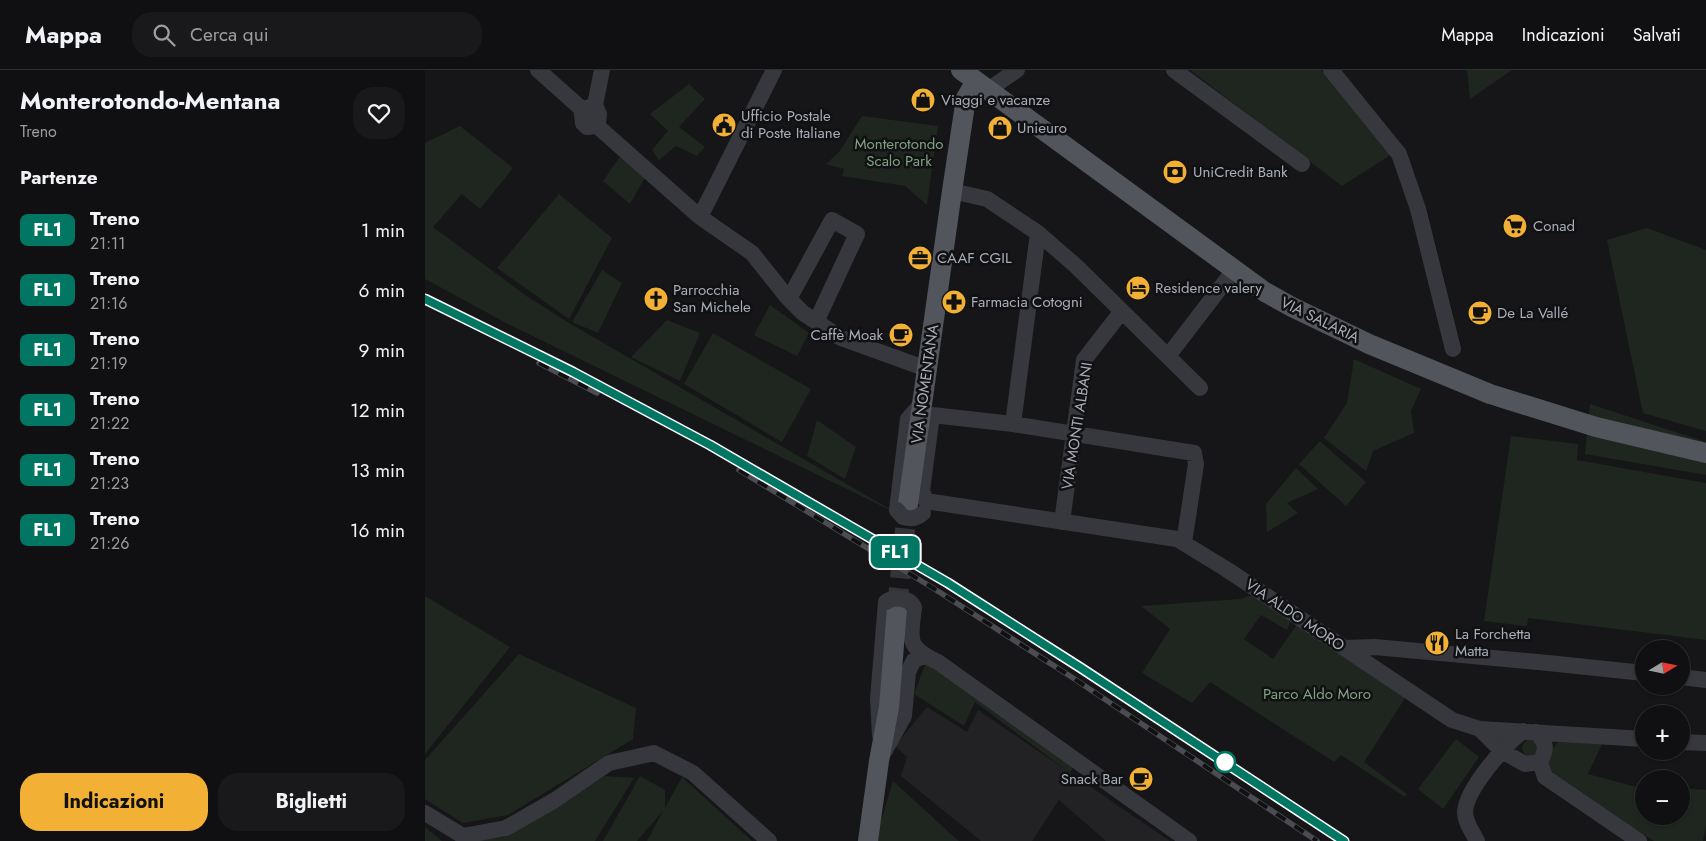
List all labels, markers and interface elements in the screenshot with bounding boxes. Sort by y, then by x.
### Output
search box [132,12,482,57]
text: Mappa [25,17,102,52]
icon: search [150,21,178,49]
text: Cerca qui [190,21,269,48]
text: Mappa [1441,22,1494,48]
text: Indicazioni [1522,22,1605,48]
text: Salvati [1633,22,1681,48]
text: Monterotondo-Mentana [20,83,281,118]
button: heart [353,87,405,139]
shop icon: Viaggi e vacanze [910,87,936,113]
place label: Viaggi e vacanze [941,89,1050,111]
place label: Ufficio Postale di Poste Italiane [741,105,841,144]
public building icon: Ufficio Postale di Poste Italiane [711,112,737,138]
shop icon: Unieuro [987,115,1013,141]
place label: Unieuro [1017,117,1067,139]
text: Treno [20,120,57,143]
park label: Monterotondo Scalo Park [854,133,944,172]
bank icon: UniCredit Bank [1162,159,1188,185]
place label: UniCredit Bank [1193,161,1288,183]
text: Partenze [20,164,98,191]
text: Treno [90,205,140,232]
supermarket icon: Conad [1502,213,1528,239]
place label: Conad [1533,215,1575,237]
text: FL1 [33,217,62,243]
text: 1 min [361,217,405,244]
text: 21:11 [90,232,126,255]
office icon: CAAF CGIL [907,245,933,271]
place label: CAAF CGIL [937,247,1012,269]
text: Treno [90,265,140,292]
hotel icon: Residence valery [1125,275,1151,301]
text: FL1 [33,277,62,303]
text: 6 min [359,277,405,304]
place label: Residence valery [1155,277,1262,299]
place label: Parrocchia San Michele [673,279,751,318]
church icon: Parrocchia San Michele [643,286,669,312]
pharmacy icon: Farmacia Cotogni [941,289,967,315]
place label: Farmacia Cotogni [971,291,1083,313]
street label: VIA SALARIA [1277,291,1363,349]
text: 21:16 [90,292,128,315]
cafe icon: De La Vallé [1467,300,1493,326]
place label: De La Vallé [1497,302,1568,324]
cafe icon: Caffè Moak [888,322,914,348]
street label: VIA NOMENTANA [906,323,944,445]
place label: Caffè Moak [811,324,883,346]
text: Treno [90,325,140,352]
text: FL1 [33,337,62,363]
text: 9 min [359,337,405,364]
text: 21:19 [90,352,128,375]
street label: VIA MONTI ALBANI [1056,361,1098,491]
text: Treno [90,385,140,412]
text: FL1 [33,397,62,423]
text: 12 min [350,397,405,424]
text: 21:22 [90,412,129,435]
text: Treno [90,445,140,472]
text: FL1 [33,457,62,483]
text: 13 min [351,457,405,484]
text: 21:23 [90,472,129,495]
text: Treno [90,505,140,532]
text: FL1 [33,517,62,543]
text: 16 min [350,517,405,544]
text: 21:26 [90,532,129,555]
line badge: FL1 [866,536,924,568]
text: FL1 [881,539,909,565]
street label: VIA ALDO MORO [1241,574,1349,656]
place label: La Forchetta Matta [1455,623,1531,662]
restaurant icon: La Forchetta Matta [1424,630,1450,656]
north arrow [1635,640,1690,695]
map controls [1635,640,1690,825]
park label: Parco Aldo Moro [1263,683,1371,705]
button: + [1635,705,1690,760]
unlabelled marker [1214,751,1236,773]
cafe icon: Snack Bar [1128,766,1154,792]
place label: Snack Bar [1061,768,1124,790]
button: − [1635,770,1690,825]
button: Indicazioni [20,773,208,831]
button: Biglietti [218,773,405,831]

